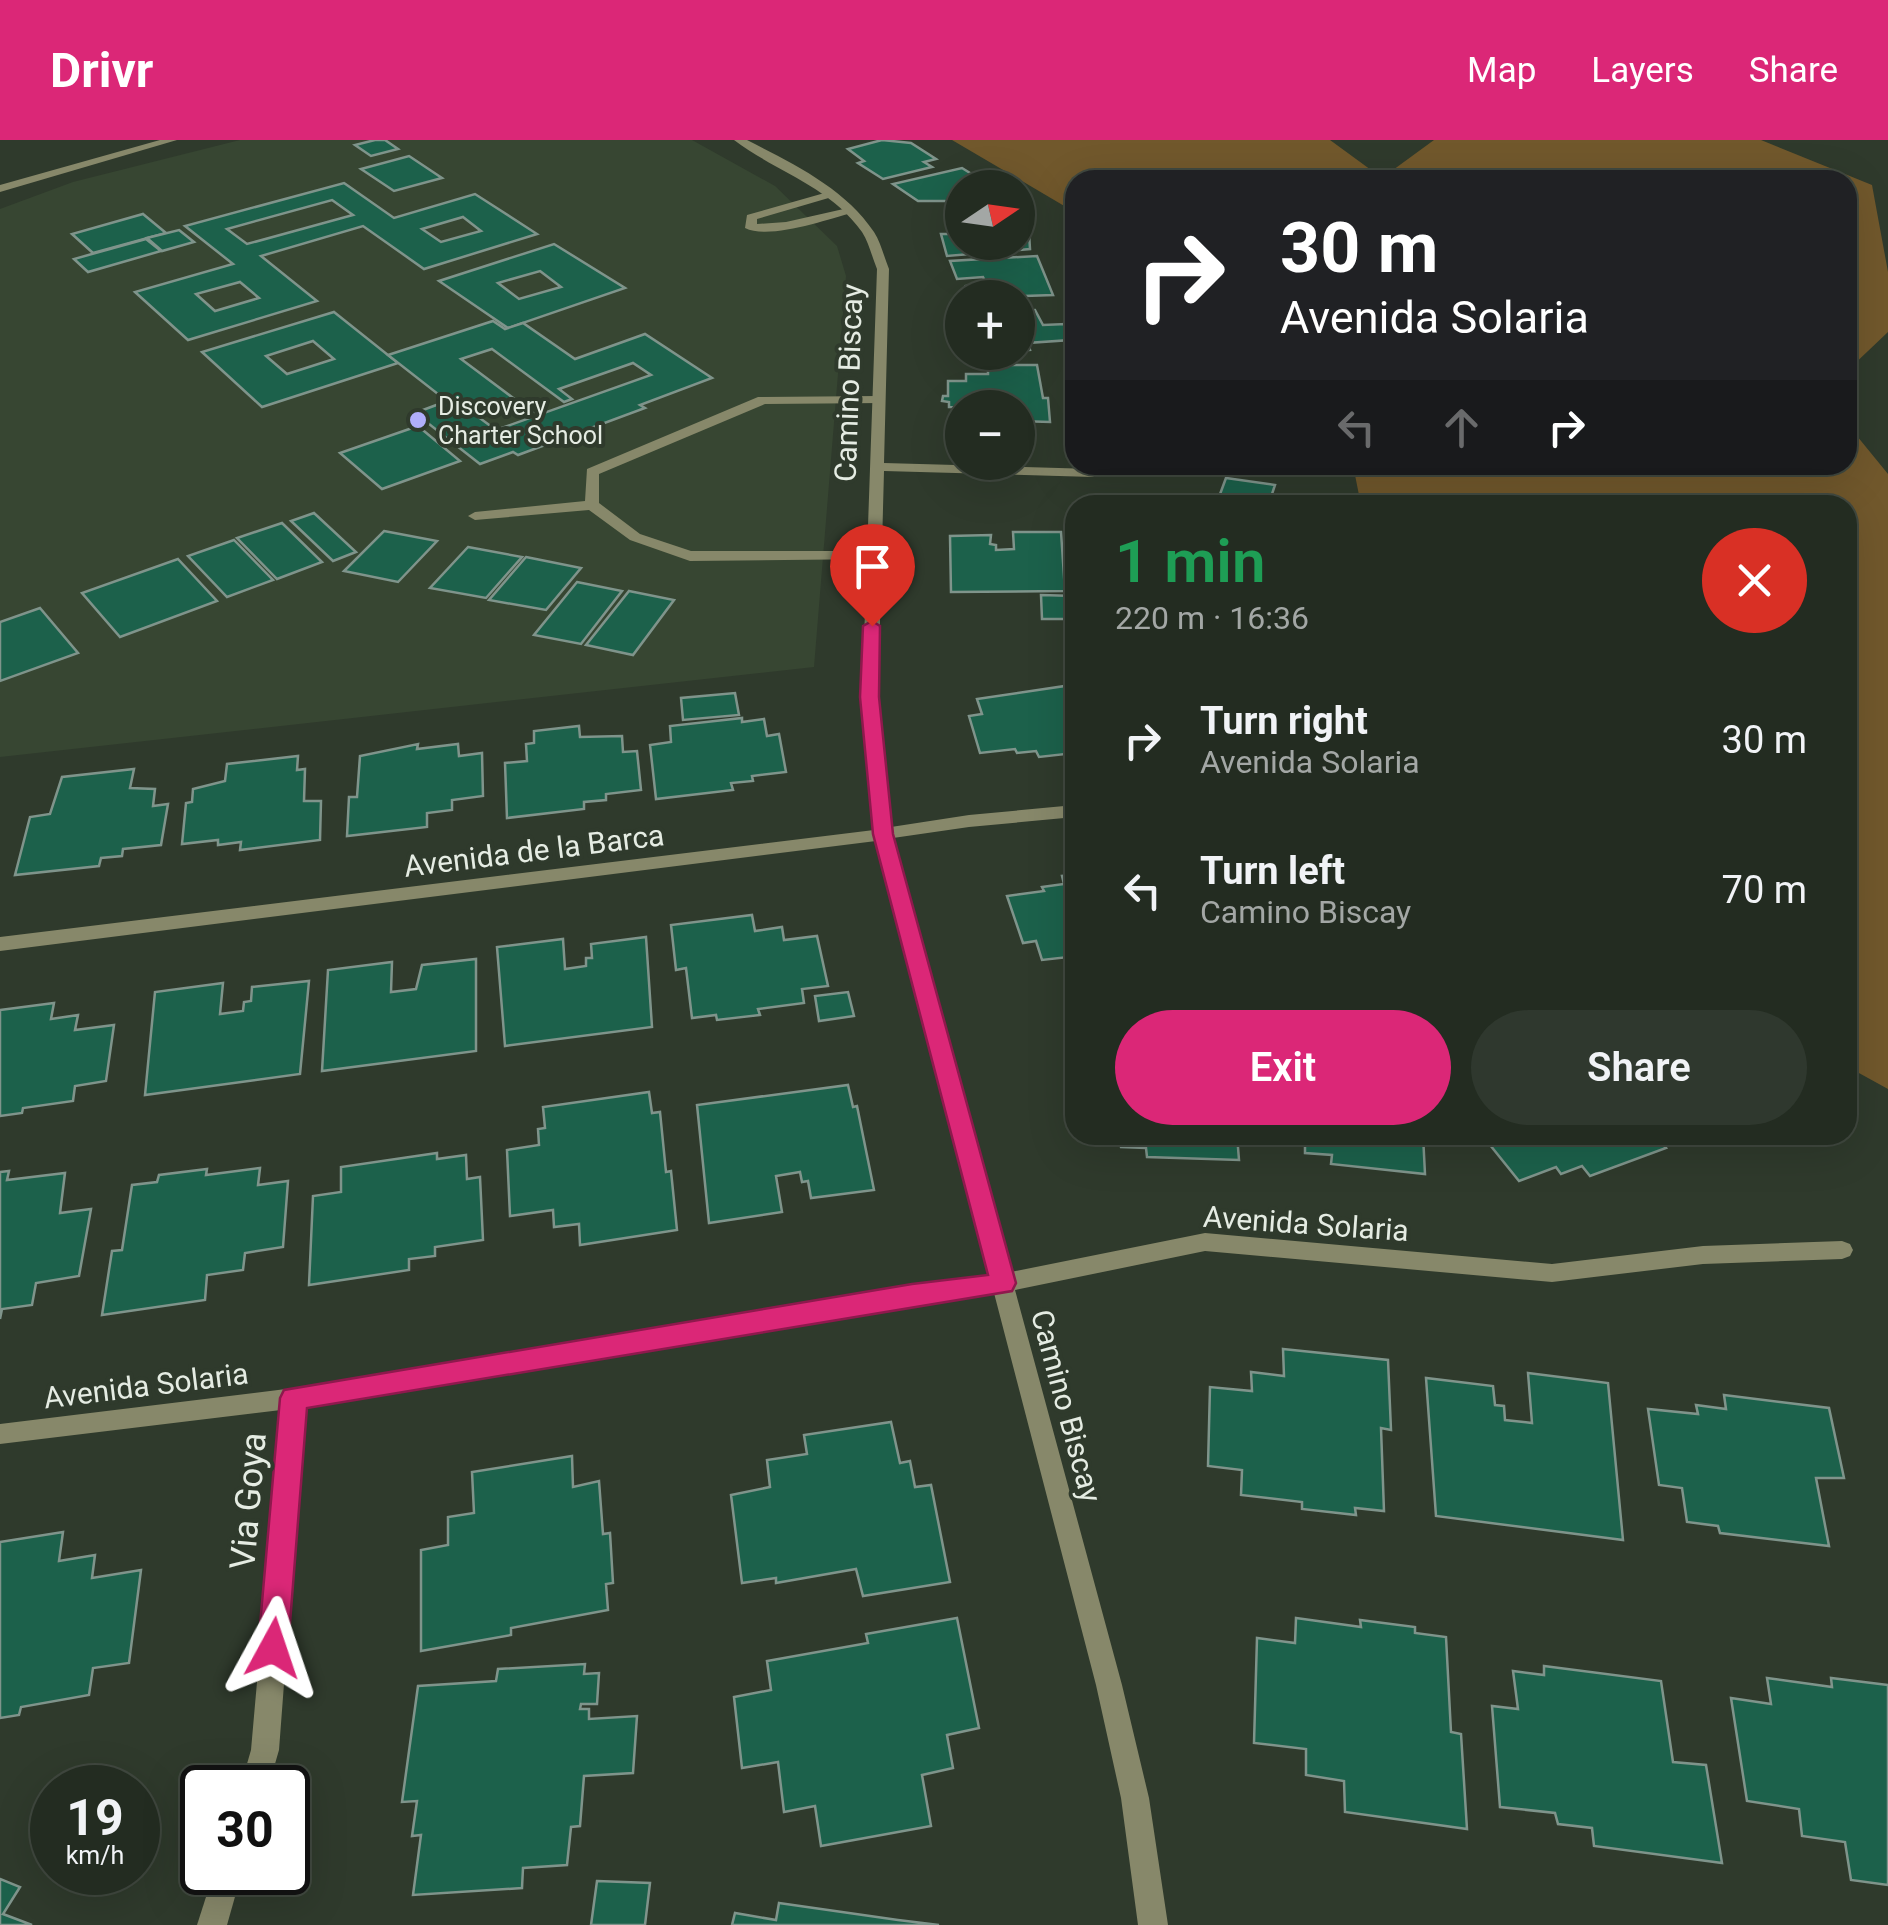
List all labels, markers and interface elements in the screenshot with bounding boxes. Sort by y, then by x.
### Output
text: Drivr [50,42,153,99]
text: Map [1467,50,1536,91]
text: Layers [1591,50,1694,91]
text: Share [1749,50,1838,91]
north arrow [945,170,1035,260]
map controls [945,170,1035,480]
text: 30 m [1280,207,1438,289]
icon: right [1115,210,1245,340]
button: + [945,280,1035,370]
street label: Camino Biscay [828,283,869,483]
text: Avenida Solaria [1280,291,1589,344]
button: − [945,390,1035,480]
place label: Discovery Charter School [438,392,603,450]
icon: left [1329,400,1384,455]
icon: ahead [1434,400,1489,455]
icon: right [1539,400,1594,455]
marker: Discovery Charter School [407,409,429,431]
pin [830,524,915,627]
text: 1 min [1115,526,1265,597]
button: close [1702,528,1807,633]
icon: arrive [845,539,900,594]
text: 220 m · 16:36 [1115,599,1309,637]
text: Turn right [1200,699,1368,743]
icon: right [1115,713,1170,768]
text: 30 m [1722,718,1807,762]
text: Avenida Solaria [1200,743,1420,781]
street label: Avenida de la Barca [402,817,666,884]
text: Turn left [1200,849,1345,893]
icon: left [1115,863,1170,918]
text: 70 m [1722,868,1807,912]
text: Camino Biscay [1200,893,1411,931]
button: Exit [1115,1010,1451,1125]
button: Share [1471,1010,1807,1125]
street label: Avenida Solaria [1202,1199,1410,1248]
street label: Camino Biscay [1024,1306,1109,1506]
street label: Avenida Solaria [42,1356,250,1415]
street label: Via Goya [222,1431,275,1571]
position arrow [221,1596,325,1700]
speed limit sign: 30 [180,1765,310,1895]
text: 19 [66,1789,124,1847]
text: km/h [66,1841,124,1870]

